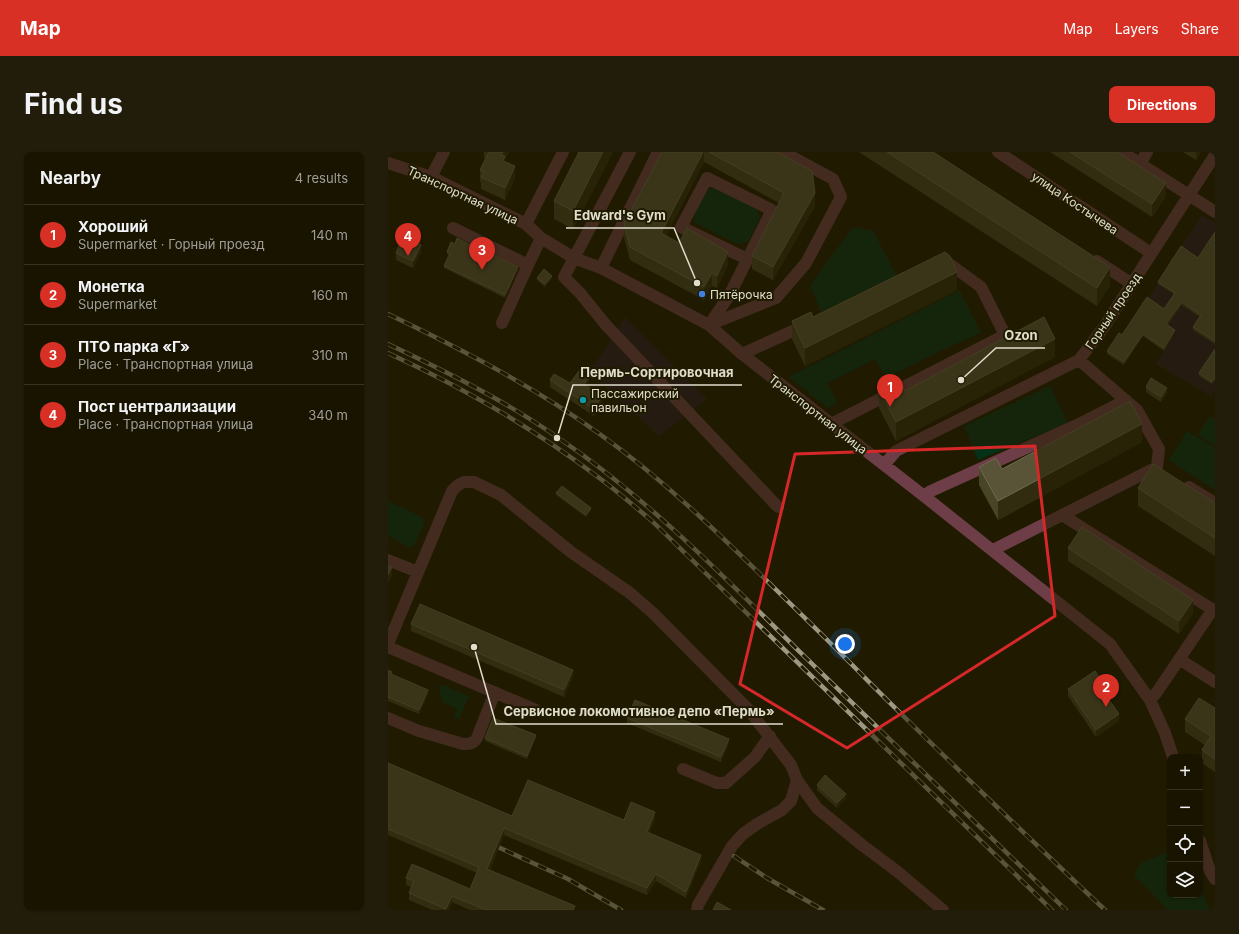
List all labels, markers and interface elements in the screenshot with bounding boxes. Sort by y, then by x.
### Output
text: Map [20,17,61,40]
text: Map [1064,20,1093,37]
text: Layers [1115,20,1159,37]
text: Share [1181,20,1219,37]
button: Directions [1109,86,1215,123]
text: Find us [24,87,123,121]
street label: Транспортная улица [405,163,521,227]
text: Nearby [40,168,101,188]
street label: улица Костычева [1029,168,1121,238]
text: 4 results [295,170,348,186]
callout: Edward's Gym [566,203,674,228]
text: Edward's Gym [574,207,666,223]
text: Хороший [78,217,148,236]
pin: 4 [395,223,421,256]
text: 1 [50,227,56,243]
text: 140 m [311,227,348,243]
text: Supermarket · Горный проезд [78,236,265,252]
pin: 3 [469,237,495,270]
street label: Горный проезд [1082,270,1144,352]
text: Монетка [78,277,145,296]
text: 2 [49,287,57,303]
text: 160 m [311,287,348,303]
place label: Пятёрочка [710,287,773,302]
marker: Пятёрочка [697,289,707,299]
text: Supermarket [78,296,157,312]
callout: Ozon [996,323,1045,348]
text: Ozon [1004,327,1038,343]
text: ПТО парка «Г» [78,337,190,356]
text: 3 [49,347,57,363]
text: 310 m [311,347,348,363]
text: Place · Транспортная улица [78,356,253,372]
callout: Пермь-Сортировочная [573,360,742,385]
text: Пермь-Сортировочная [580,364,734,380]
street label: Транспортная улица [766,371,870,457]
pin: 1 [877,374,903,407]
place label: Пассажирский павильон [591,386,679,415]
marker: Пассажирский павильон [578,395,588,405]
text: Пост централизации [78,397,236,416]
text: 4 [49,407,57,423]
text: 340 m [308,407,348,423]
text: Place · Транспортная улица [78,416,253,432]
your location [835,634,855,654]
pin: 2 [1093,674,1119,707]
callout: Сервисное локомотивное депо «Пермь» [496,699,783,724]
text: Сервисное локомотивное депо «Пермь» [504,703,775,719]
map controls [1167,754,1203,898]
button: + [1167,754,1203,790]
button: − [1167,790,1203,826]
button: locate [1167,826,1203,862]
button: layers [1167,862,1203,898]

